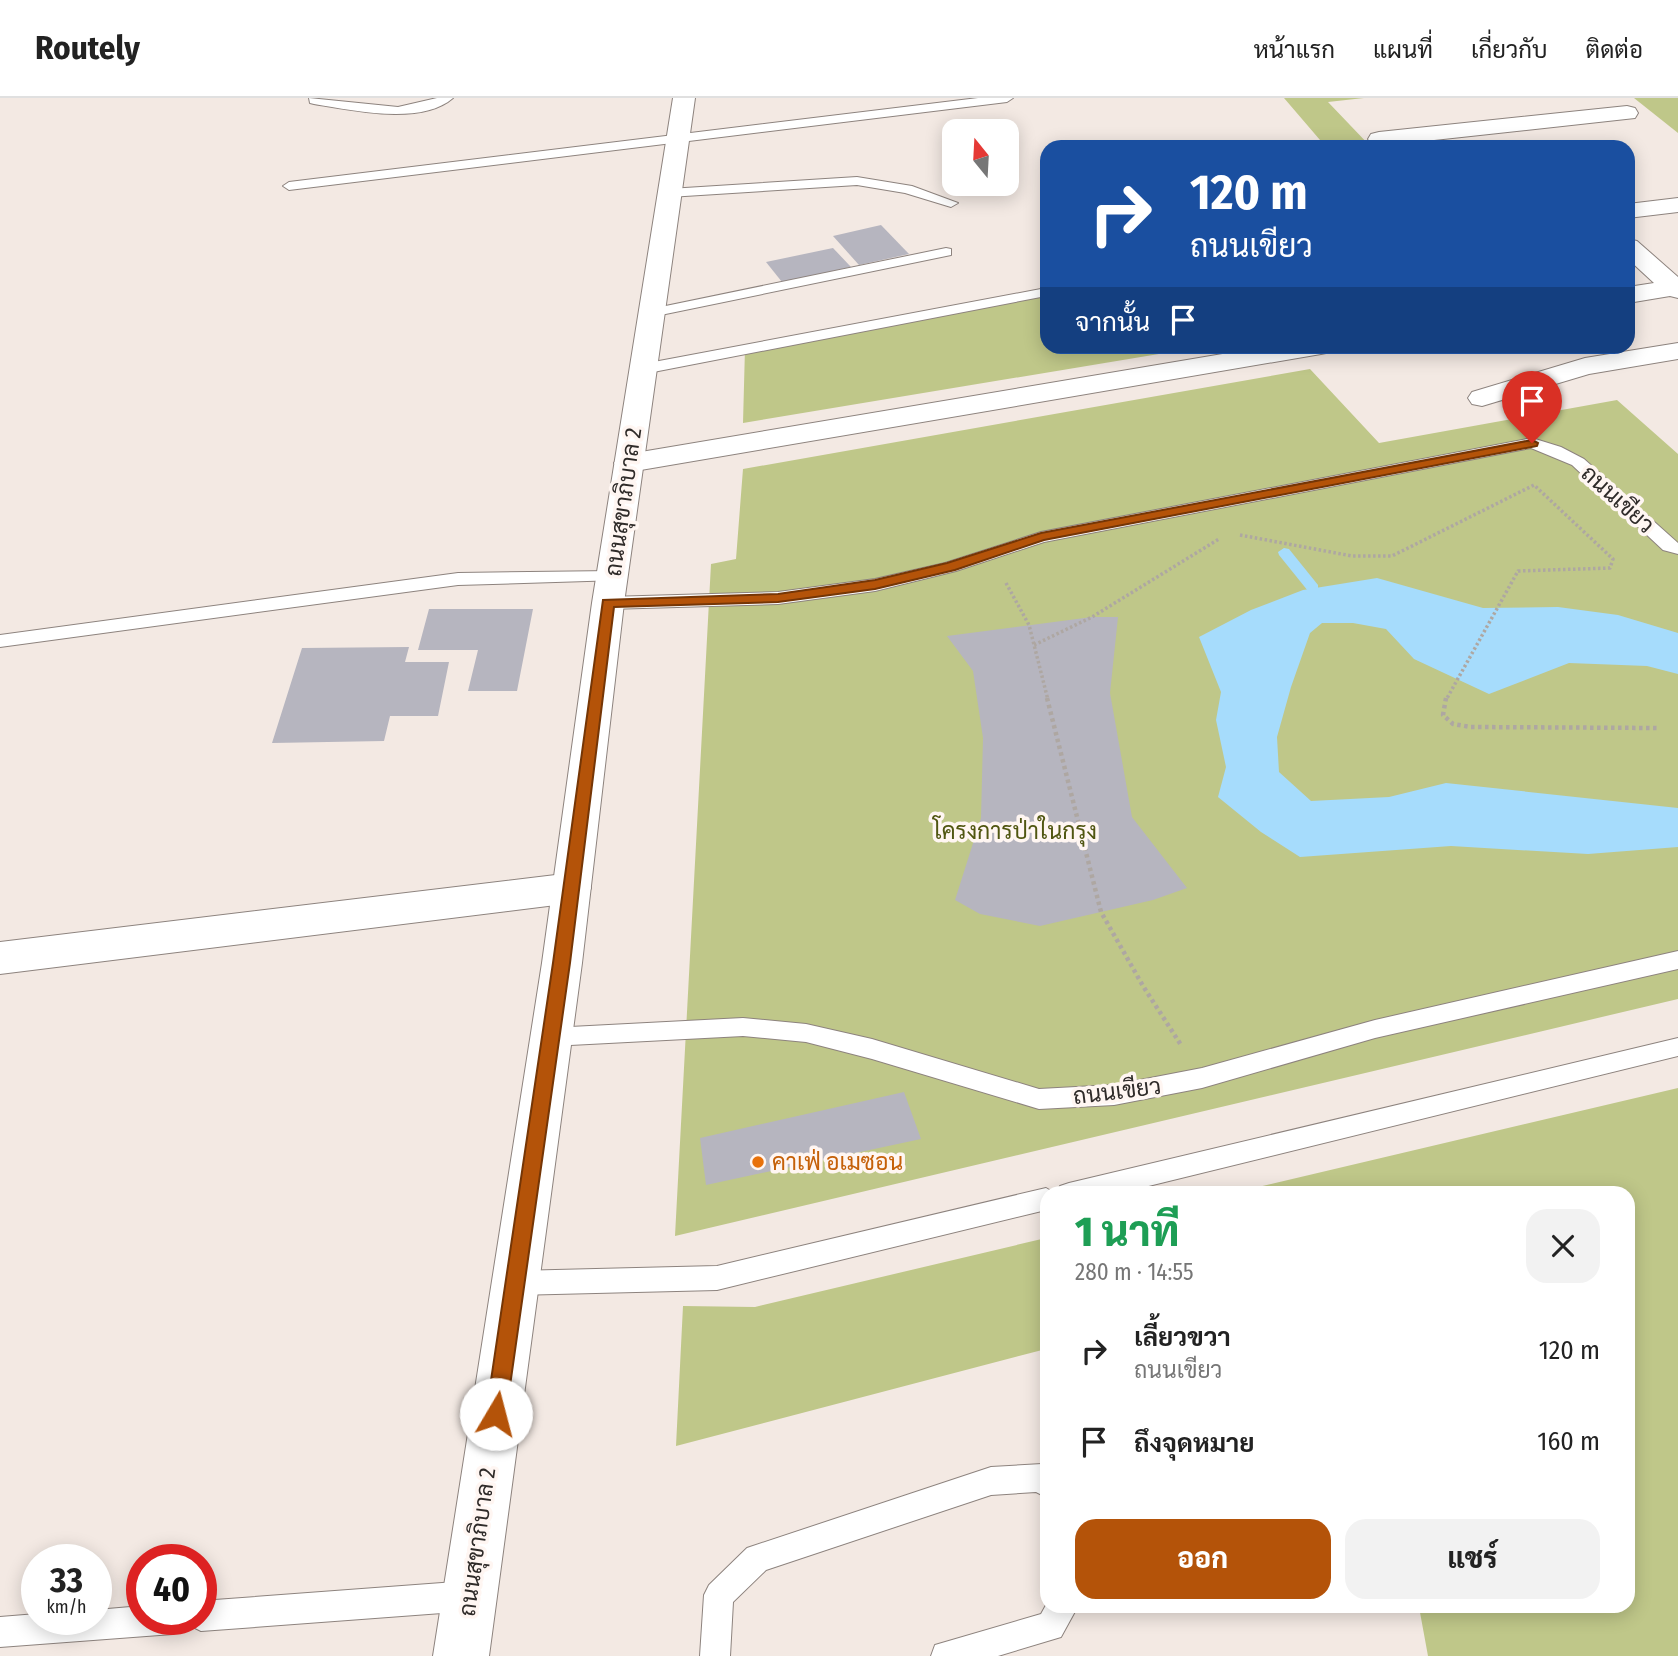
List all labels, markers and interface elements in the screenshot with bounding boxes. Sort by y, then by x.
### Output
text: Routely [35,28,140,68]
text: หน้าแรก [1254,36,1335,64]
text: แผนที่ [1373,36,1433,64]
text: เกี่ยวกับ [1471,36,1548,64]
text: ติดต่อ [1586,36,1643,64]
north arrow [942,119,1018,196]
map controls [942,119,1019,196]
text: 120 m [1190,163,1308,222]
icon: right [1075,168,1166,259]
text: ถนนเขียว [1190,227,1313,265]
icon: arrive [1164,301,1202,339]
text: จากนั้น [1075,307,1150,338]
pin [1502,371,1562,443]
icon: arrive [1513,382,1551,420]
street label: ถนนสุขาภิบาล 2 [599,426,649,578]
street label: ถนนเขียว [1576,458,1661,539]
park label: โครงการป่าในกรุง [931,815,1097,847]
street label: ถนนเขียว [1071,1071,1163,1110]
place label: คาเฟ่ อเมซอน [772,1148,903,1176]
marker: คาเฟ่ อเมซอน [750,1154,766,1170]
text: 1 นาที [1075,1207,1180,1257]
button: close [1526,1209,1600,1283]
text: 280 m · 14:55 [1075,1258,1193,1286]
text: เลี้ยวขวา [1134,1322,1231,1353]
icon: right [1075,1332,1113,1370]
text: 120 m [1539,1335,1600,1366]
text: ถนนเขียว [1134,1356,1222,1384]
position arrow [459,1377,533,1451]
icon: arrive [1075,1423,1113,1461]
text: 160 m [1537,1426,1600,1457]
text: ถึงจุดหมาย [1134,1428,1255,1459]
street label: ถนนสุขาภิบาล 2 [453,1466,503,1618]
button: ออก [1075,1519,1331,1599]
button: แชร์ [1345,1519,1600,1599]
speed limit sign: 40 [126,1544,217,1635]
text: 33 [50,1559,83,1601]
text: km/h [46,1596,87,1618]

